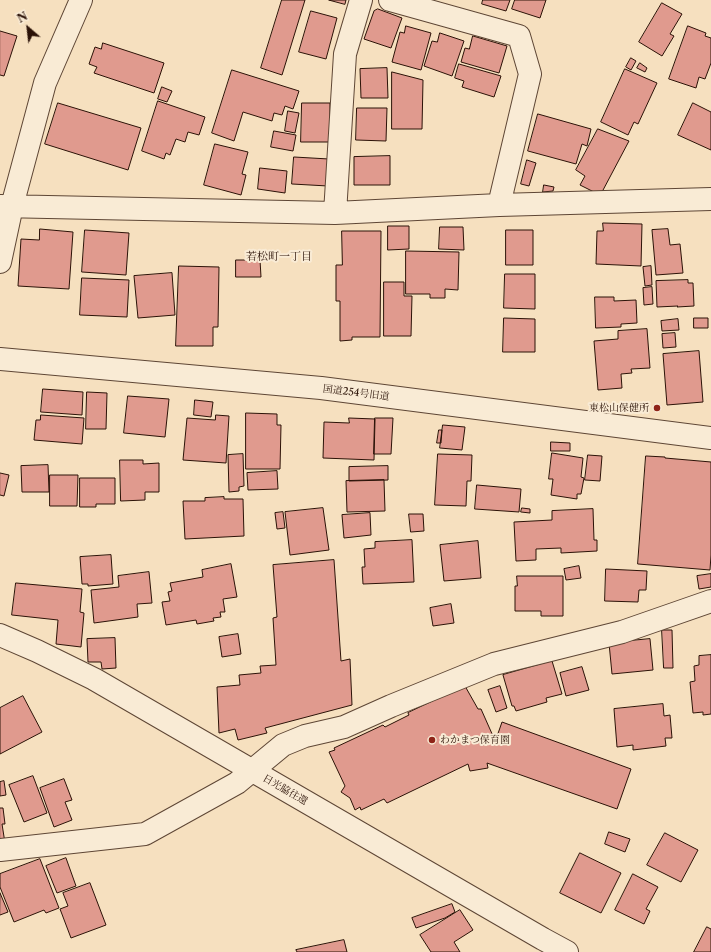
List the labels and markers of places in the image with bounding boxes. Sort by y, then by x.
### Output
place label: 東松山保健所 [589,402,649,414]
marker: 東松山保健所 [652,403,662,413]
place label: わかまつ保育園 [440,734,510,746]
marker: わかまつ保育園 [427,735,437,745]

